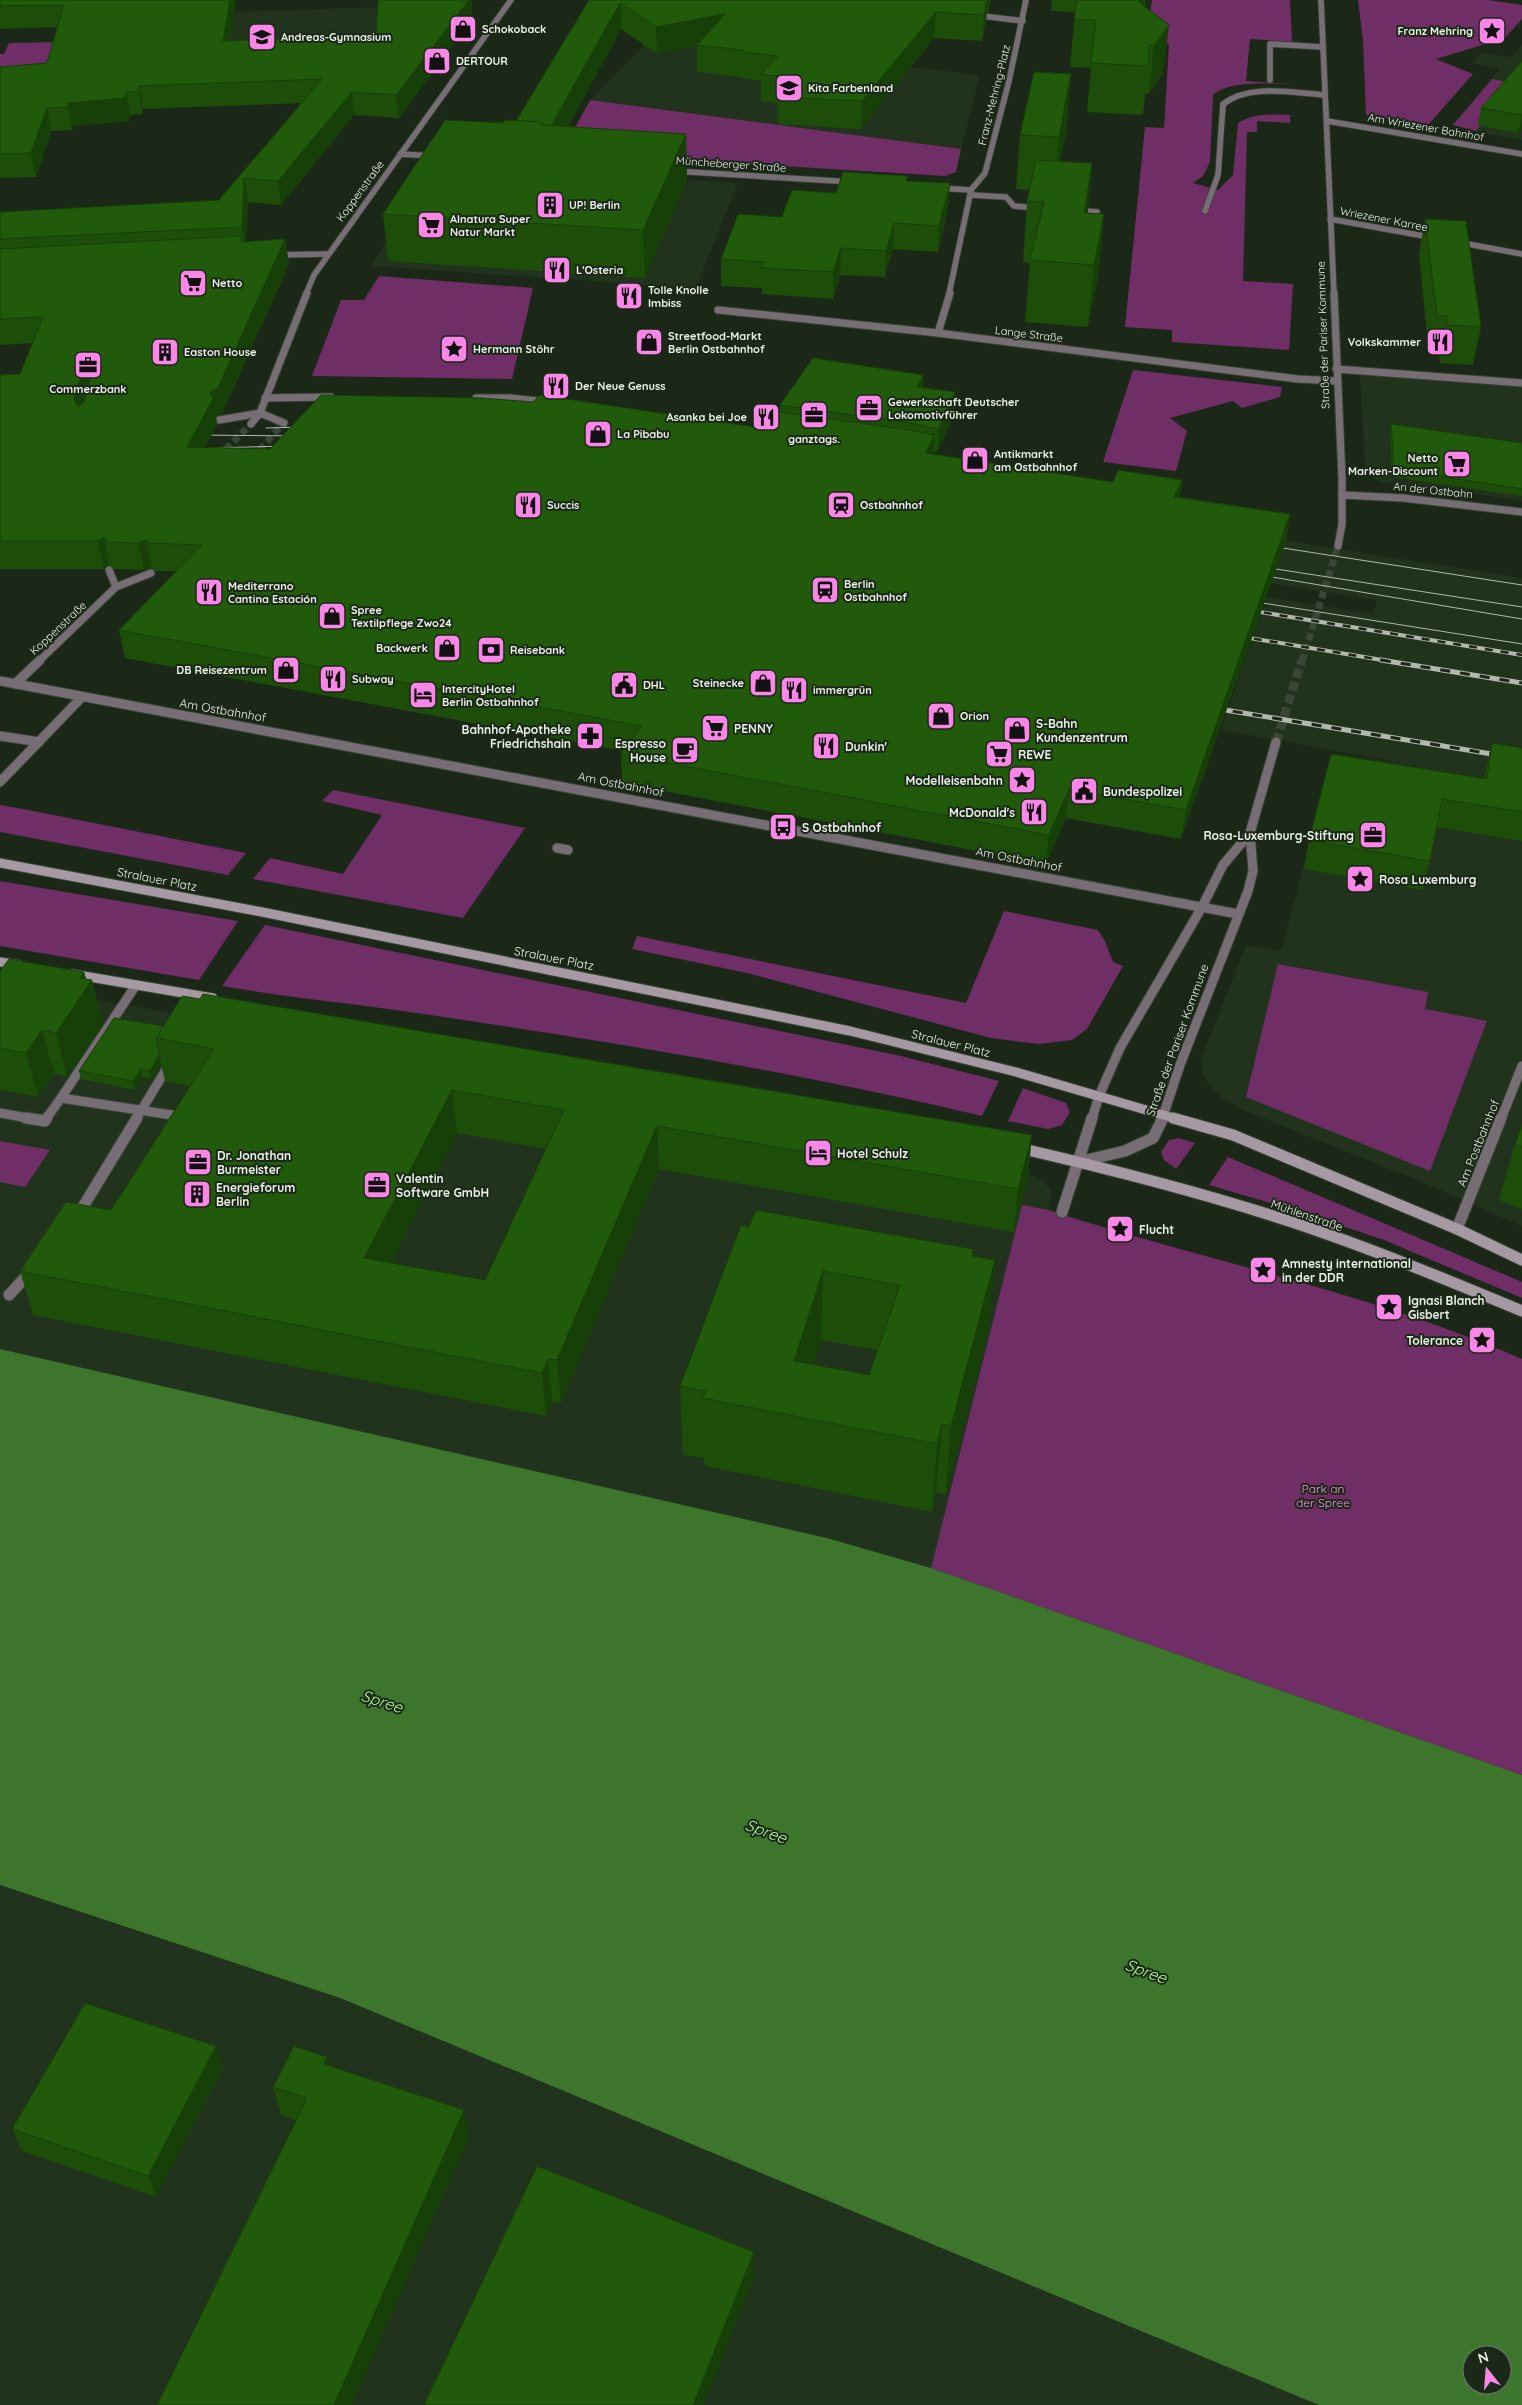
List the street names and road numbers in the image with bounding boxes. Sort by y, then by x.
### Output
street label: Franz-Mehring-Platz [975,43,1013,147]
street label: Am Wriezener Bahnhof [1367,110,1485,144]
street label: Müncheberger Straße [675,153,787,175]
street label: Koppenstraße [333,158,387,224]
street label: Wriezener Karree [1339,204,1429,234]
street label: Straße der Pariser Kommune [1313,261,1333,409]
street label: Lange Straße [994,323,1064,345]
street label: An der Ostbahn [1393,479,1473,501]
street label: Koppenstraße [27,598,89,658]
street label: Am Ostbahnhof [179,695,268,725]
street label: Am Ostbahnhof [577,768,666,800]
street label: Am Ostbahnhof [975,843,1064,875]
street label: Stralauer Platz [116,864,198,894]
street label: Stralauer Platz [513,943,595,973]
street label: Straße der Pariser Kommune [1142,961,1212,1118]
street label: Stralauer Platz [910,1026,992,1060]
street label: Am Postbahnhof [1454,1097,1503,1189]
street label: Mühlenstraße [1269,1196,1345,1234]

